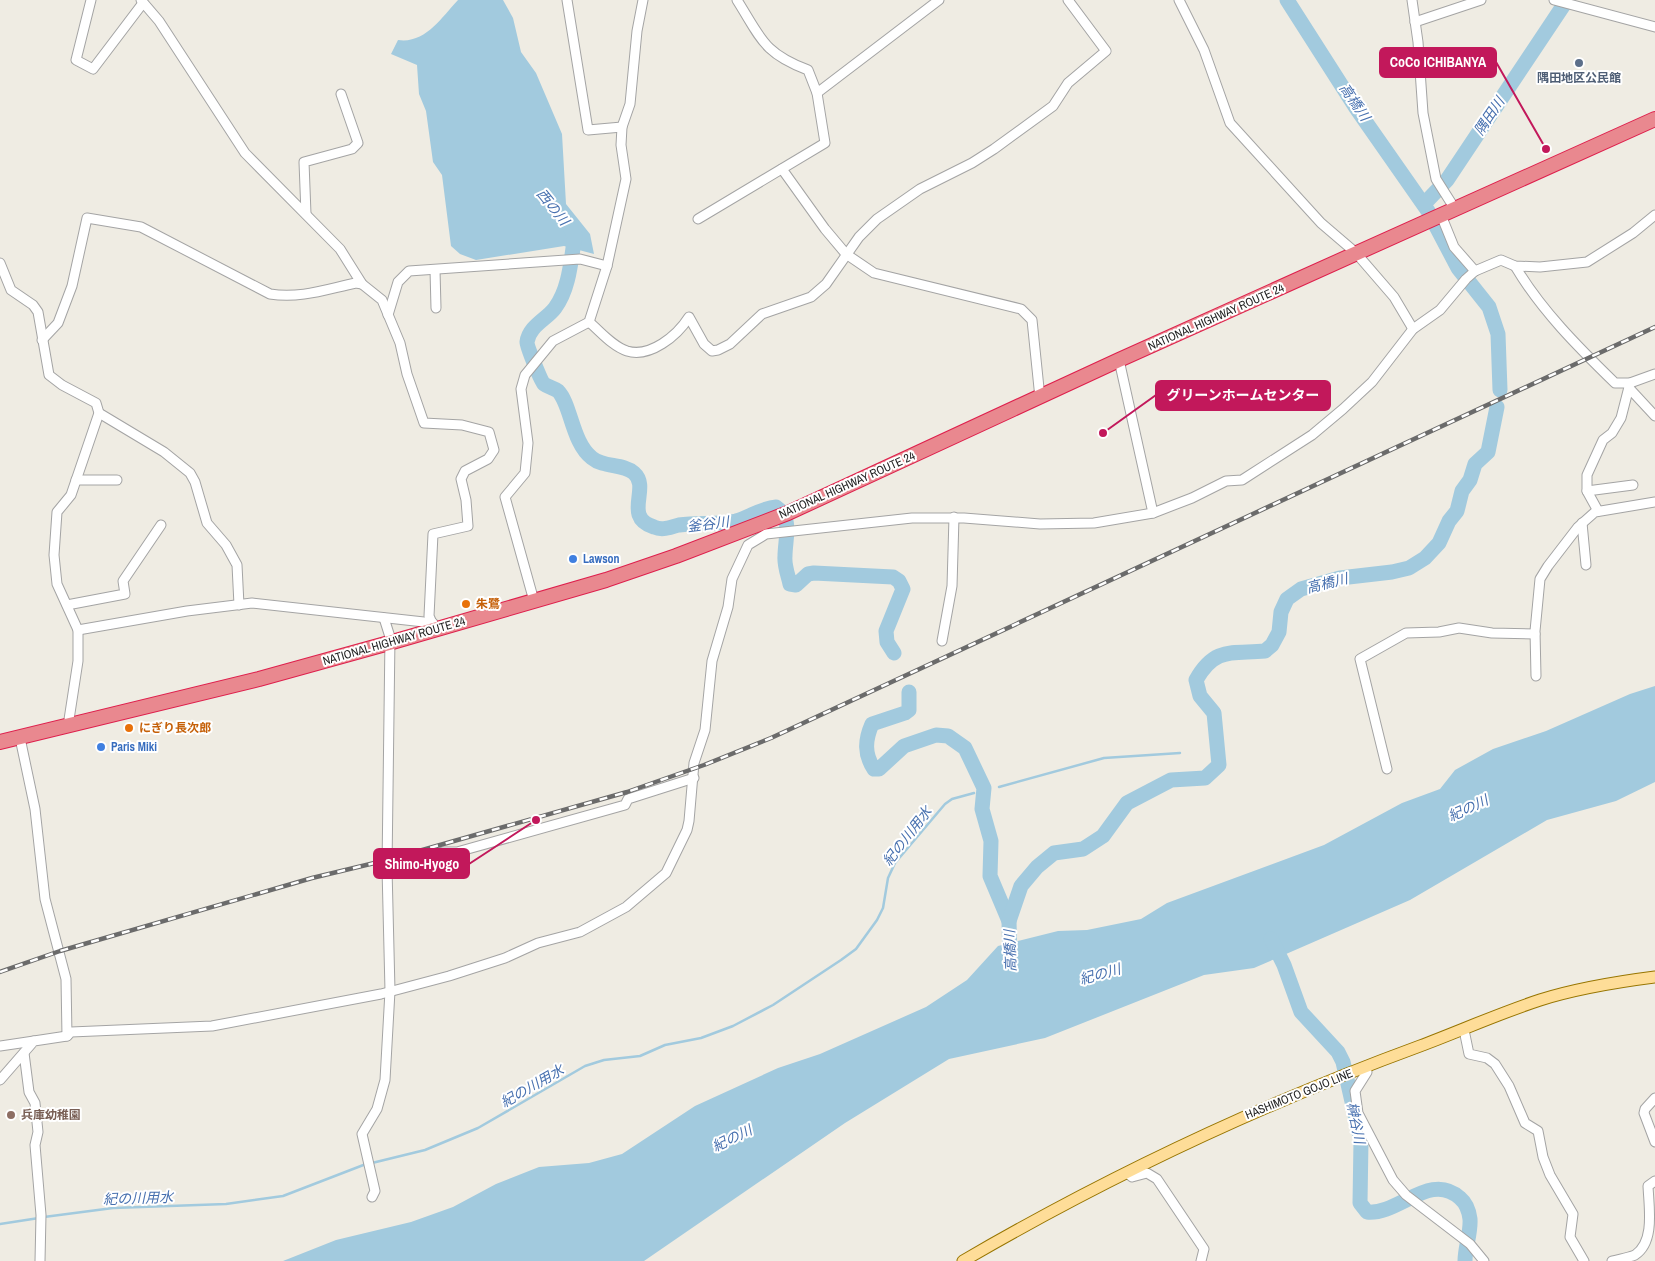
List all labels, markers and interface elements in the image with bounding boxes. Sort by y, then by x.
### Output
callout: CoCo ICHIBANYA [1380,48,1496,77]
text: CoCo ICHIBANYA [1390,53,1487,71]
marker: 隅田地区公民館 [1573,57,1585,69]
place label: 隅田地区公民館 [1537,70,1621,86]
water label: 高橋川 [1336,80,1375,126]
water label: 隅田川 [1470,92,1509,138]
water label: 西の川 [533,185,574,231]
street label: NATIONAL HIGHWAY ROUTE 24 [1145,279,1287,354]
callout: グリーンホームセンター [1156,381,1330,410]
text: グリーンホームセンター [1167,386,1319,404]
street label: NATIONAL HIGHWAY ROUTE 24 [776,447,918,522]
water label: 釜谷川 [686,512,732,535]
place label: Lawson [583,551,620,567]
marker: Lawson [567,553,579,565]
water label: 高橋川 [1304,569,1351,597]
place label: 朱鷺 [476,596,500,612]
marker: 朱鷺 [460,598,472,610]
street label: NATIONAL HIGHWAY ROUTE 24 [321,613,468,669]
place label: にぎり長次郎 [139,720,211,736]
marker: にぎり長次郎 [123,722,135,734]
place label: Paris Miki [111,739,157,755]
marker: Paris Miki [95,741,107,753]
water label: 紀の川 [1445,790,1493,825]
water label: 紀の川用水 [878,801,937,869]
callout: Shimo-Hyogo [374,849,469,878]
text: Shimo-Hyogo [385,855,459,873]
water label: 高橋川 [1000,928,1020,972]
water label: 紀の川 [1077,959,1125,988]
water label: 紀の川用水 [497,1060,569,1111]
street label: HASHIMOTO GOJO LINE [1243,1065,1355,1123]
water label: 榊谷川 [1343,1101,1369,1147]
place label: 兵庫幼稚園 [21,1107,81,1123]
marker: 兵庫幼稚園 [5,1109,17,1121]
water label: 紀の川 [709,1120,757,1155]
water label: 紀の川用水 [103,1188,175,1208]

